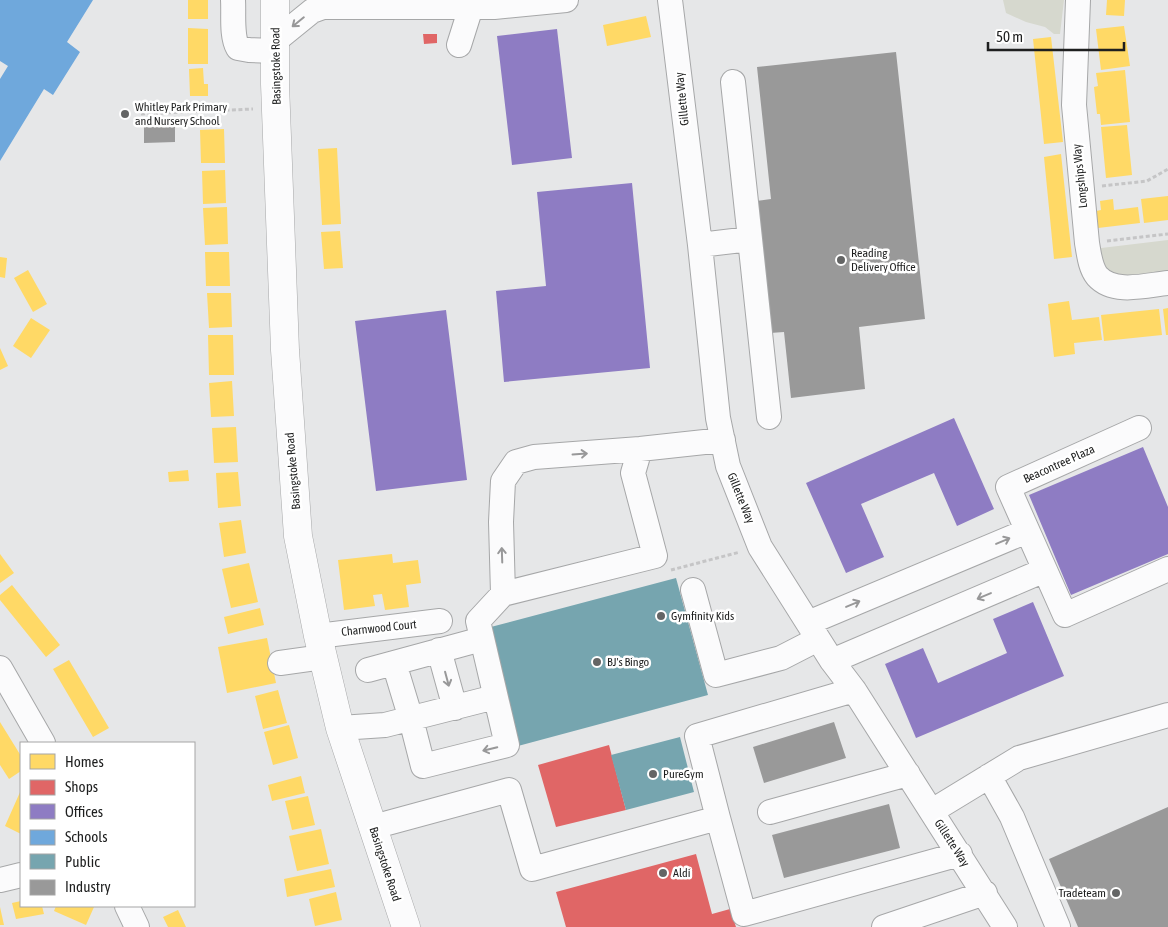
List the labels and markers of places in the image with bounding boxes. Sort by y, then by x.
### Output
place label: Whitley Park Primary and Nursery School [135,100,227,128]
marker: Whitley Park Primary and Nursery School [119,108,131,120]
place label: Reading Delivery Office [851,246,916,274]
marker: Reading Delivery Office [835,254,847,266]
place label: Gymfinity Kids [671,609,734,623]
marker: Gymfinity Kids [655,610,667,622]
place label: BJ's Bingo [607,655,650,669]
marker: BJ's Bingo [591,656,603,668]
place label: PureGym [663,767,704,781]
marker: PureGym [647,768,659,780]
place label: Aldi [673,866,690,880]
marker: Aldi [657,867,669,879]
place label: Tradeteam [1058,886,1106,900]
marker: Tradeteam [1110,887,1122,899]

